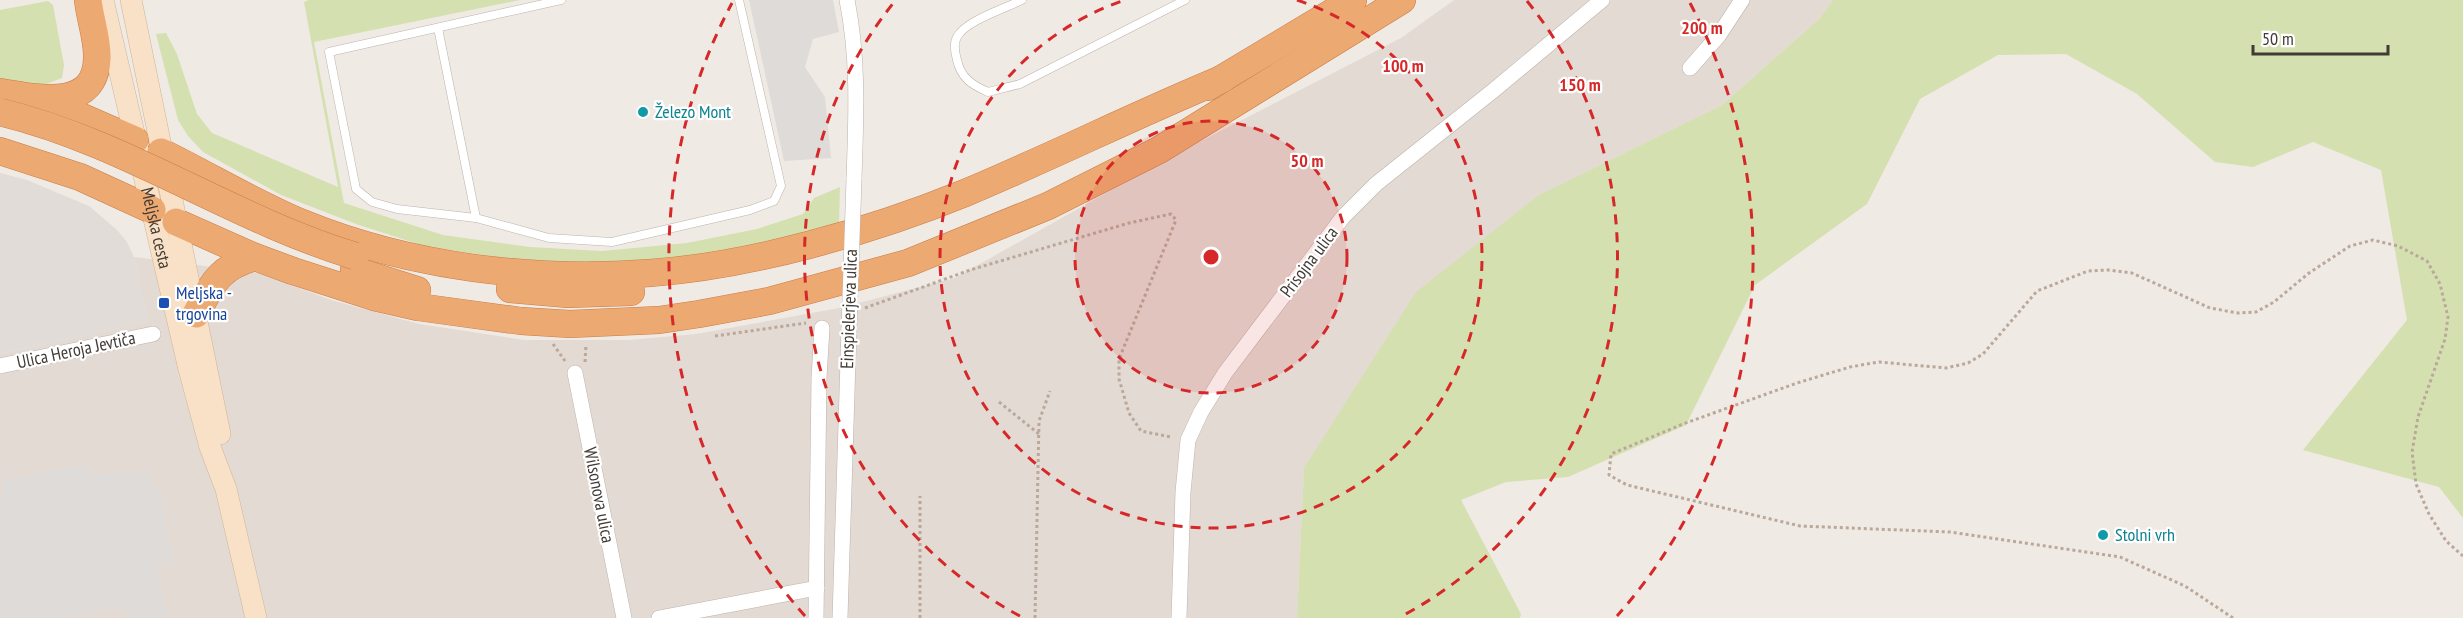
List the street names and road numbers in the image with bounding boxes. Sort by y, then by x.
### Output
street label: Meljska cesta [136,185,177,271]
street label: Prisojna ulica [1275,222,1343,302]
street label: Einspielerjeva ulica [835,249,862,369]
street label: Ulica Heroja Jevtiča [15,326,137,373]
street label: Wilsonova ulica [579,445,620,545]

